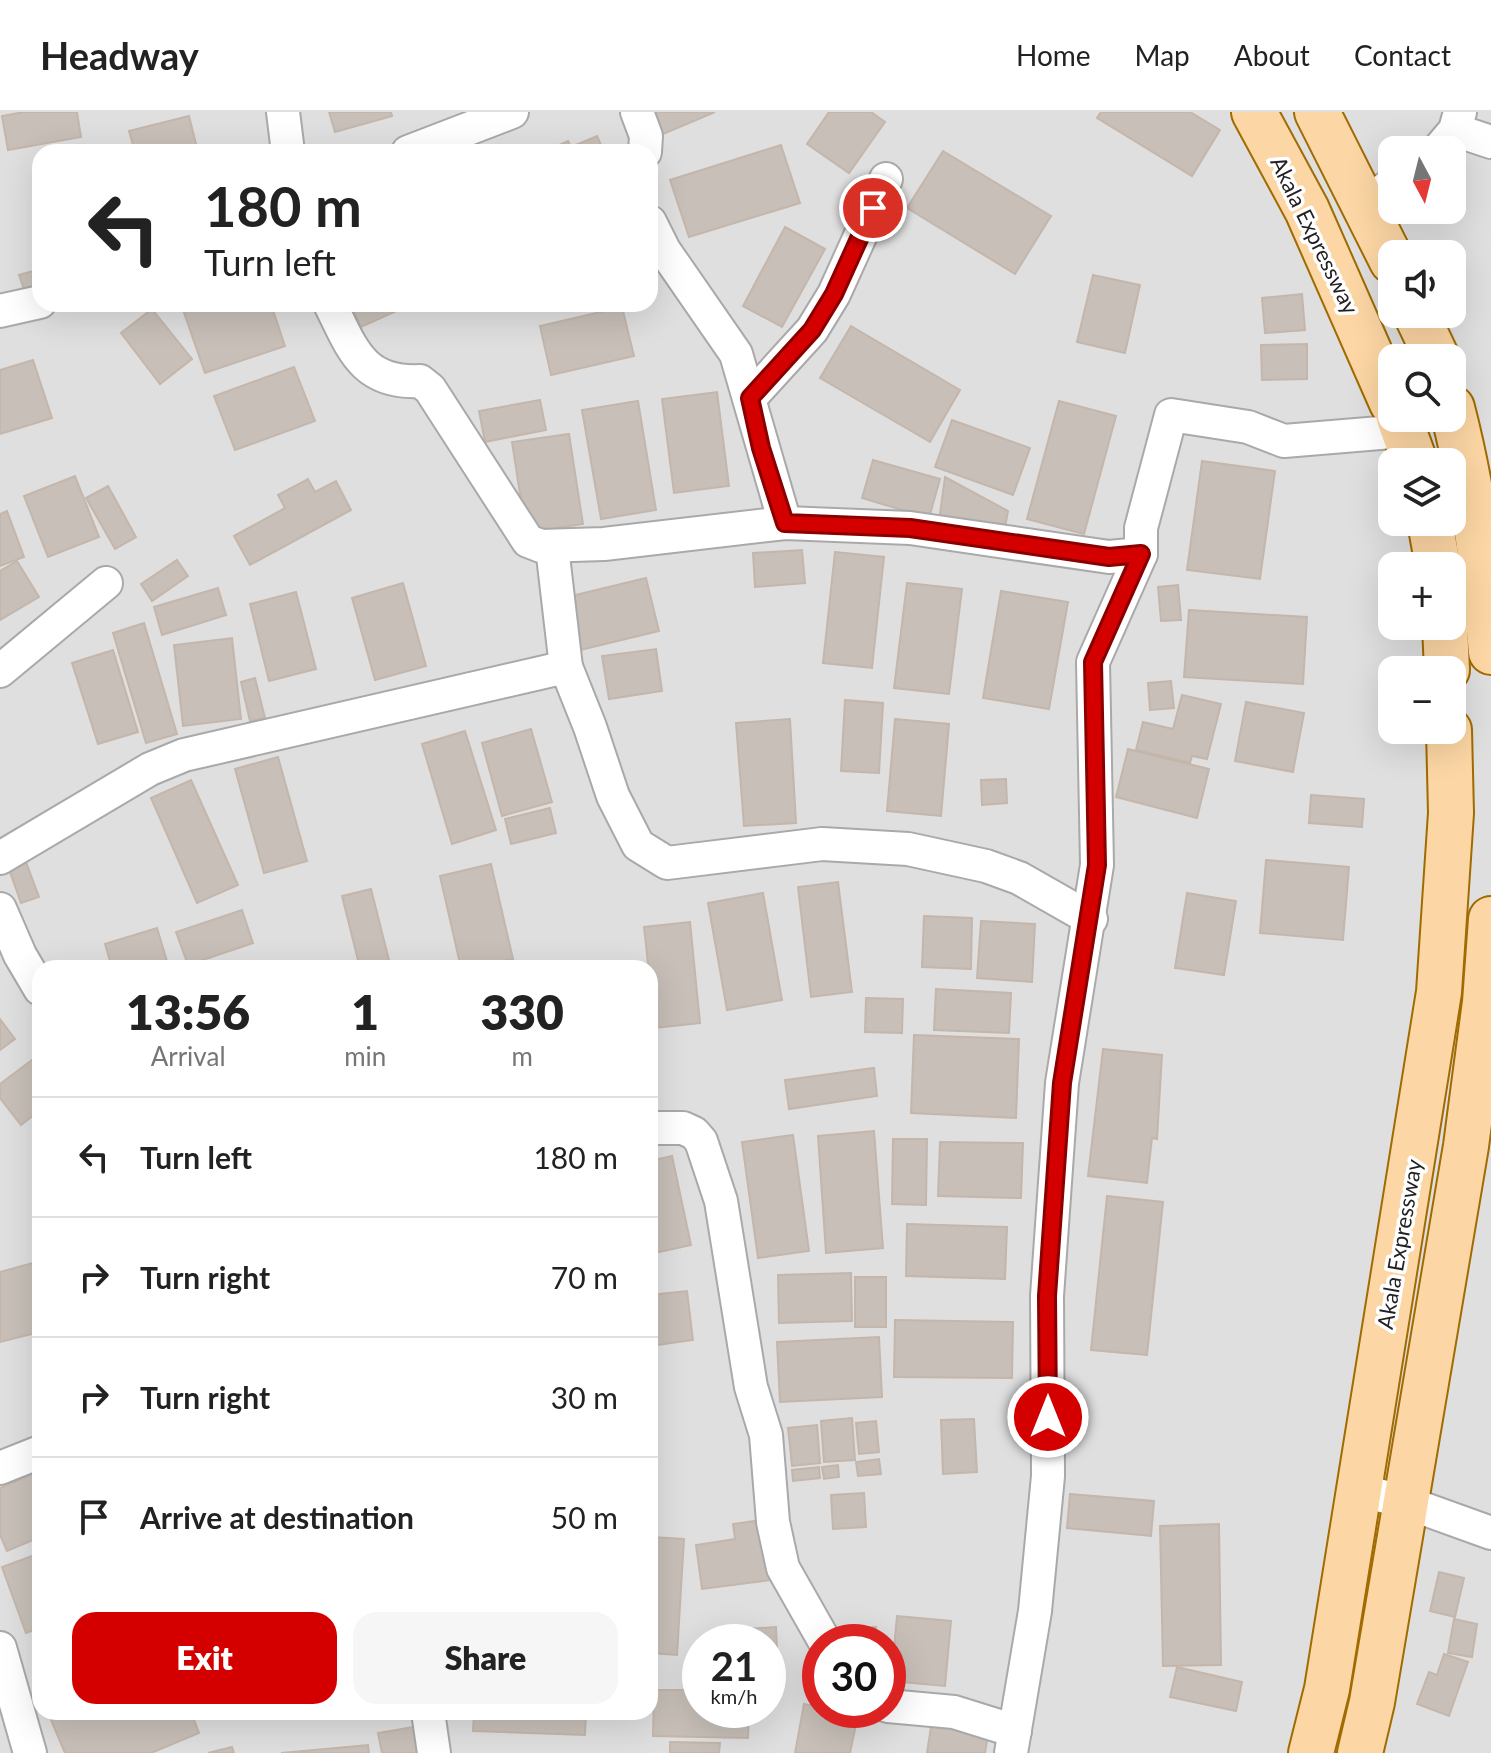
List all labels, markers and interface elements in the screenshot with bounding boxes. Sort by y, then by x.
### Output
text: Headway [40,32,199,78]
text: Home [1016,38,1091,72]
text: Map [1135,38,1190,72]
text: About [1234,38,1310,72]
text: Contact [1354,38,1451,72]
north arrow [1378,136,1466,224]
map controls [1378,136,1466,744]
street label: Akala Expressway [1265,152,1365,319]
text: 180 m [204,172,362,239]
pin [839,174,907,242]
icon: left [72,176,176,280]
icon: arrive [851,186,895,230]
text: Turn left [204,240,336,284]
button: sound [1378,240,1466,328]
button: search [1378,344,1466,432]
button: layers [1378,448,1466,536]
button: + [1378,552,1466,640]
button: − [1378,656,1466,744]
text: 13:56 [126,983,250,1040]
text: 1 [351,983,379,1040]
text: 330 [480,983,564,1040]
text: Arrival [151,1040,226,1072]
text: min [344,1040,386,1072]
text: m [511,1040,533,1072]
icon: left [72,1135,116,1179]
text: Turn left [140,1139,252,1175]
text: 180 m [533,1139,618,1175]
street label: Akala Expressway [1371,1156,1427,1331]
icon: right [72,1255,116,1299]
text: Turn right [140,1259,270,1295]
text: 70 m [551,1259,618,1295]
icon: right [72,1375,116,1419]
position arrow [1006,1375,1090,1459]
text: Turn right [140,1379,270,1415]
text: 30 m [551,1379,618,1415]
icon: arrive [72,1495,116,1539]
text: Arrive at destination [140,1499,414,1535]
text: 50 m [551,1499,618,1535]
button: Exit [72,1612,337,1704]
button: Share [353,1612,618,1704]
speed limit sign: 30 [802,1624,906,1728]
text: 21 [711,1642,757,1690]
text: km/h [711,1684,757,1708]

